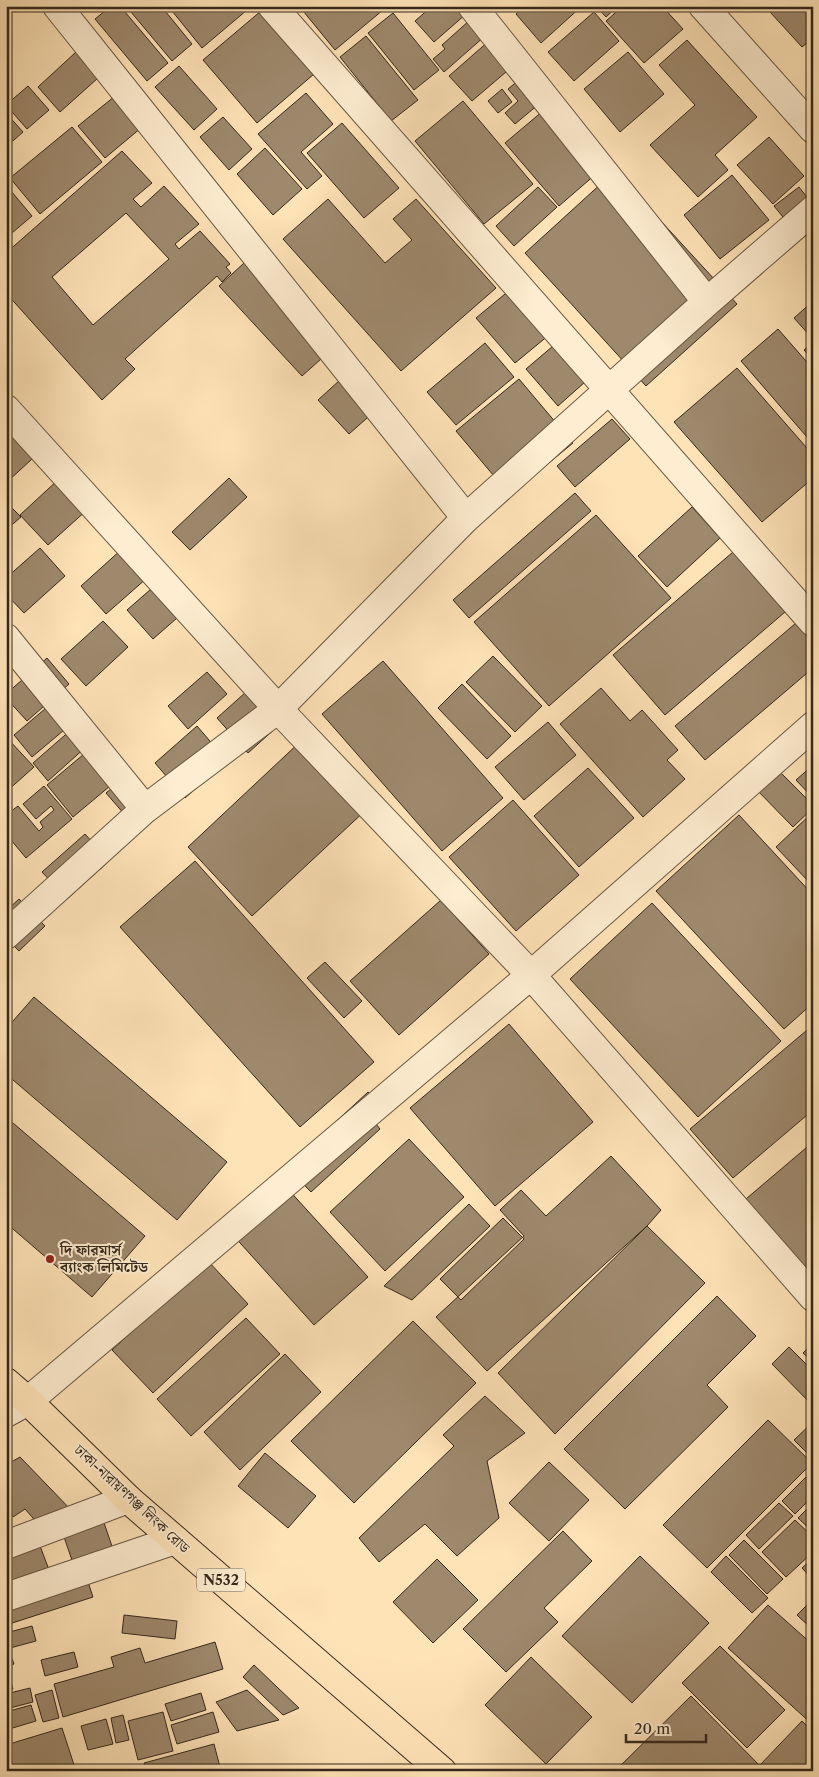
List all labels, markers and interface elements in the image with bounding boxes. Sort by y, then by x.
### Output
place label: দি ফারমার্স ব্যাংক লিমিটেড [59,1240,149,1276]
marker: দি ফারমার্স ব্যাংক লিমিটেড [44,1253,56,1265]
street label: ঢাকা-নারায়ণগঞ্জ লিংক রোড [70,1439,195,1558]
road number: N532 [197,1568,245,1592]
scale bar [626,1712,706,1744]
text: 20 m [634,1719,670,1738]

